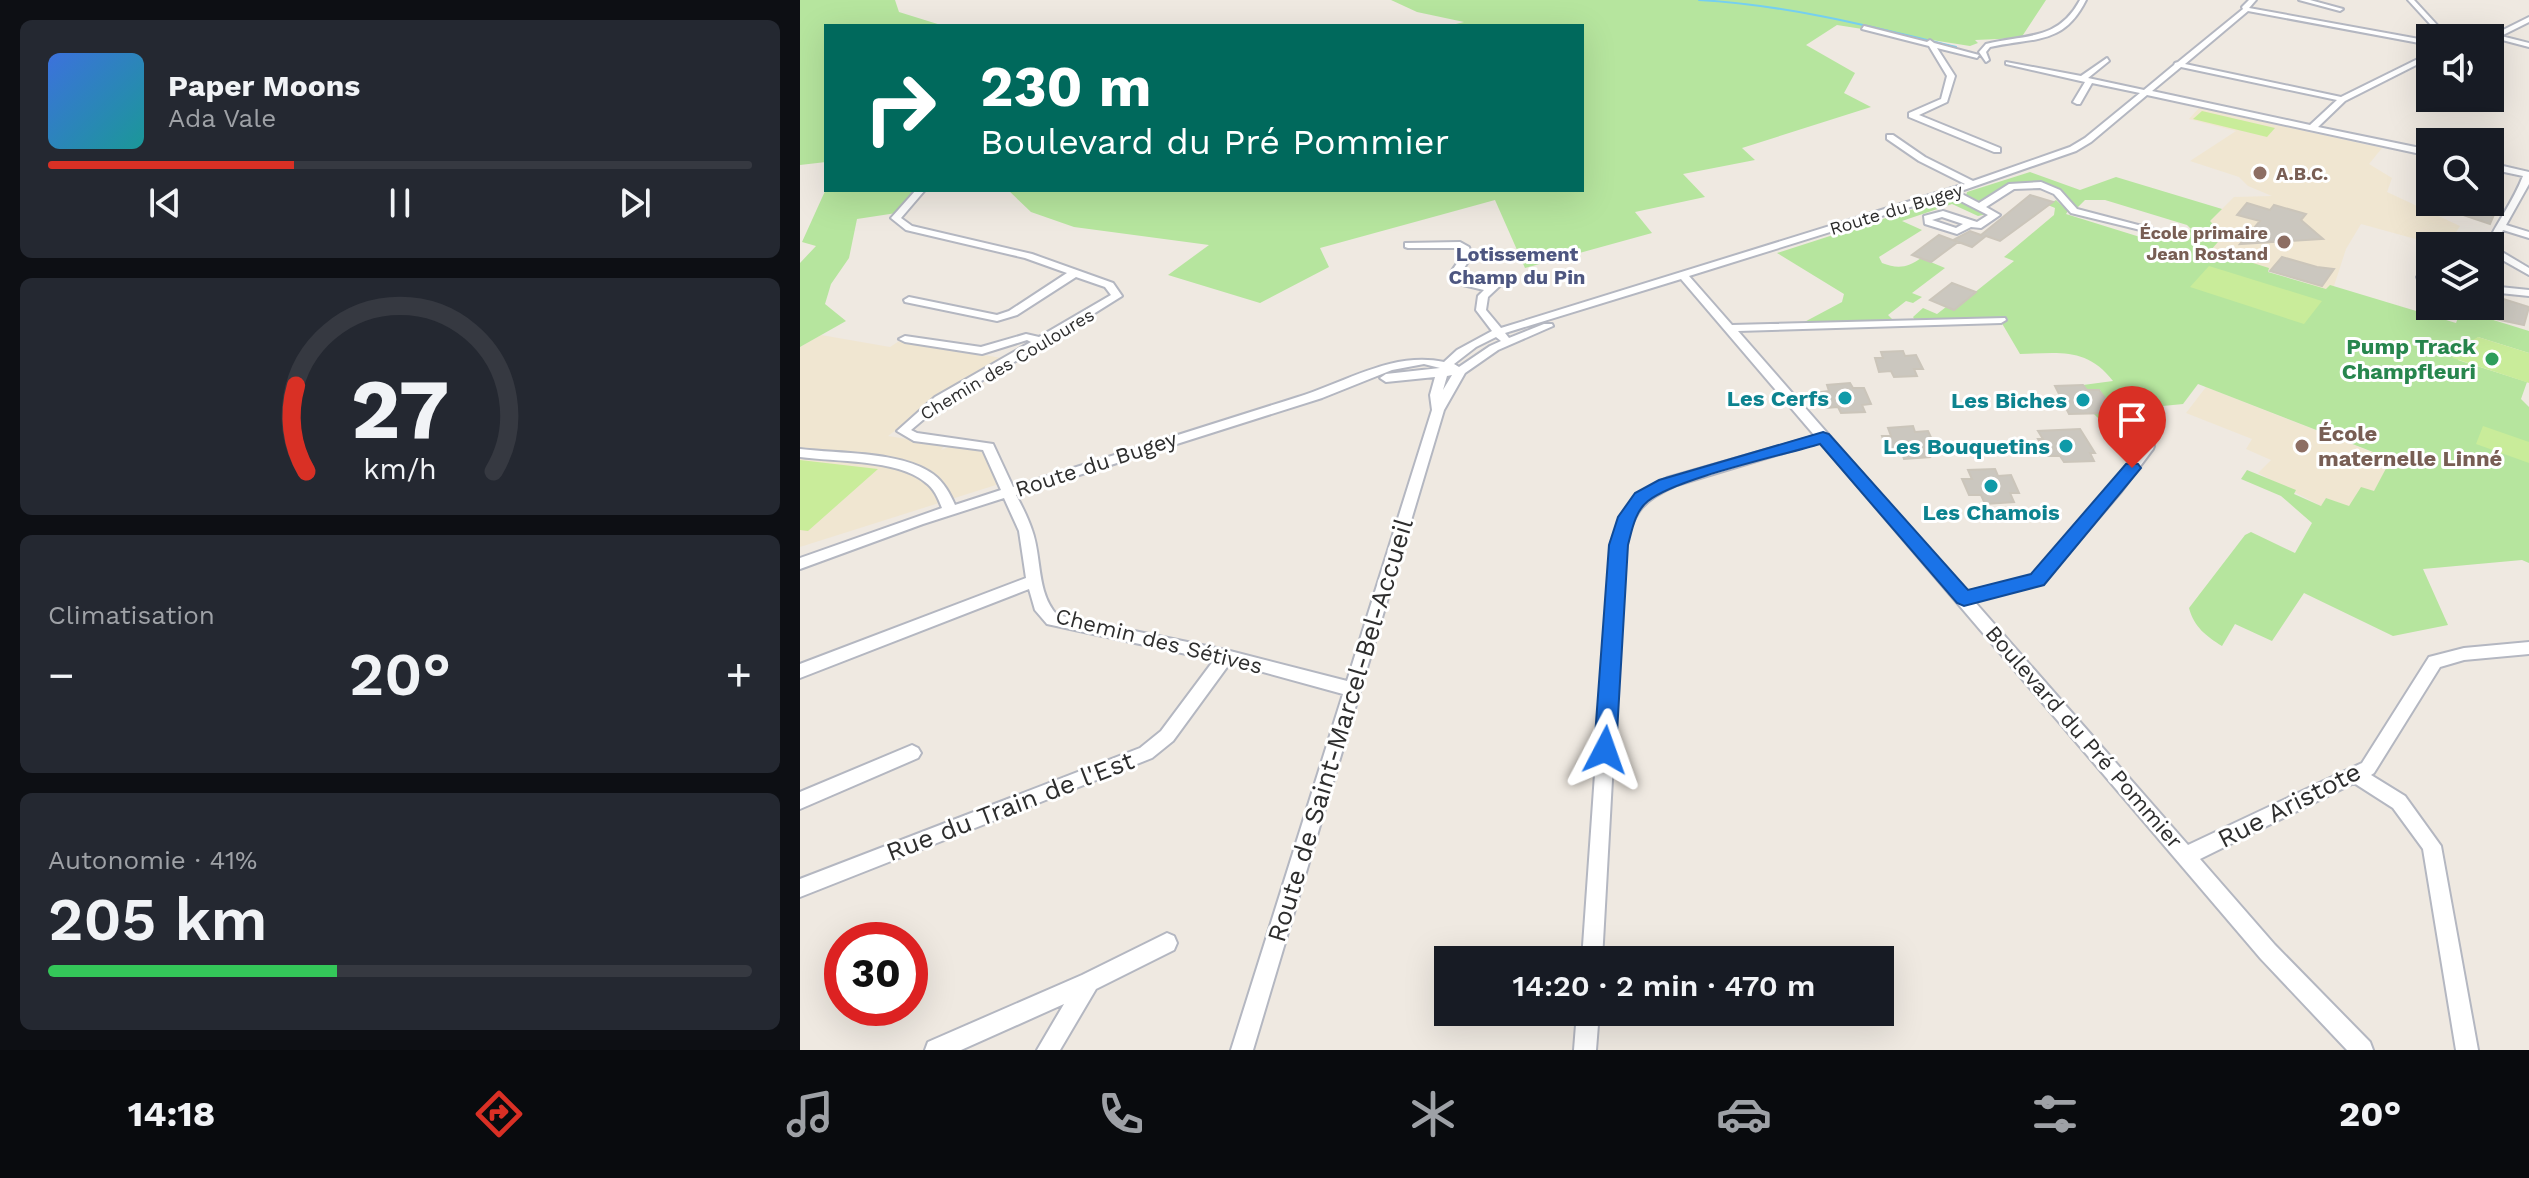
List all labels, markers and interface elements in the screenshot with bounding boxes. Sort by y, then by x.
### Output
map controls [2416,24,2504,320]
button: sound [2416,24,2504,112]
text: 230 m [980,54,1151,120]
icon: right [848,56,952,160]
text: Paper Moons [168,68,360,103]
text: Ada Vale [168,103,276,133]
text: Boulevard du Pré Pommier [980,121,1449,163]
button: search [2416,128,2504,216]
place label: A.B.C. [2276,163,2328,184]
marker: A.B.C. [2251,164,2269,182]
street label: Route du Bugey [1827,179,1966,239]
icon: previous [143,181,187,225]
icon: pause [378,181,422,225]
icon: next [613,181,657,225]
place label: École primaire Jean Rostand [2139,222,2268,264]
button: layers [2416,232,2504,320]
marker: École primaire Jean Rostand [2275,233,2293,251]
district label: Lotissement Champ du Pin [1449,242,1585,289]
street label: Chemin des Couloures [916,304,1098,424]
place label: Pump Track Champfleuri [2342,334,2476,384]
marker: Pump Track Champfleuri [2483,350,2501,368]
text: 27 [351,361,449,458]
place label: Les Cerfs [1727,386,1829,411]
pin [2098,386,2166,468]
place label: Les Biches [1951,388,2067,413]
marker: Les Cerfs [1836,389,1854,407]
marker: Les Biches [2074,391,2092,409]
icon: arrive [2110,398,2154,442]
place label: École maternelle Linné [2318,421,2502,471]
street label: Route du Bugey [1012,426,1181,502]
place label: Les Bouquetins [1883,434,2050,459]
marker: Les Bouquetins [2057,437,2075,455]
marker: École maternelle Linné [2293,437,2311,455]
text: km/h [363,452,437,486]
marker: Les Chamois [1982,477,2000,495]
place label: Les Chamois [1922,500,2060,525]
street label: Route de Saint-Marcel-Bel-Accueil [1261,515,1419,945]
text: Climatisation [48,600,215,630]
street label: Chemin des Sétives [1053,603,1265,679]
street label: Boulevard du Pré Pommier [1980,621,2188,853]
text: 20° [349,639,451,710]
text: − [48,649,75,701]
text: + [725,649,752,701]
position arrow [1563,708,1647,792]
street label: Rue du Train de l'Est [882,745,1138,867]
street label: Rue Aristote [2213,756,2365,854]
text: Autonomie · 41% [48,845,257,875]
text: 205 km [48,884,268,955]
speed limit sign: 30 [824,922,928,1026]
text: 14:20 · 2 min · 470 m [1513,968,1815,1003]
icon: directions [471,1086,527,1142]
icon: music [782,1086,838,1142]
icon: phone [1093,1086,1149,1142]
icon: climate [1405,1086,1461,1142]
icon: car [1716,1086,1772,1142]
icon: filters [2027,1086,2083,1142]
text: 14:18 [128,1093,215,1135]
text: 20° [2339,1093,2401,1135]

